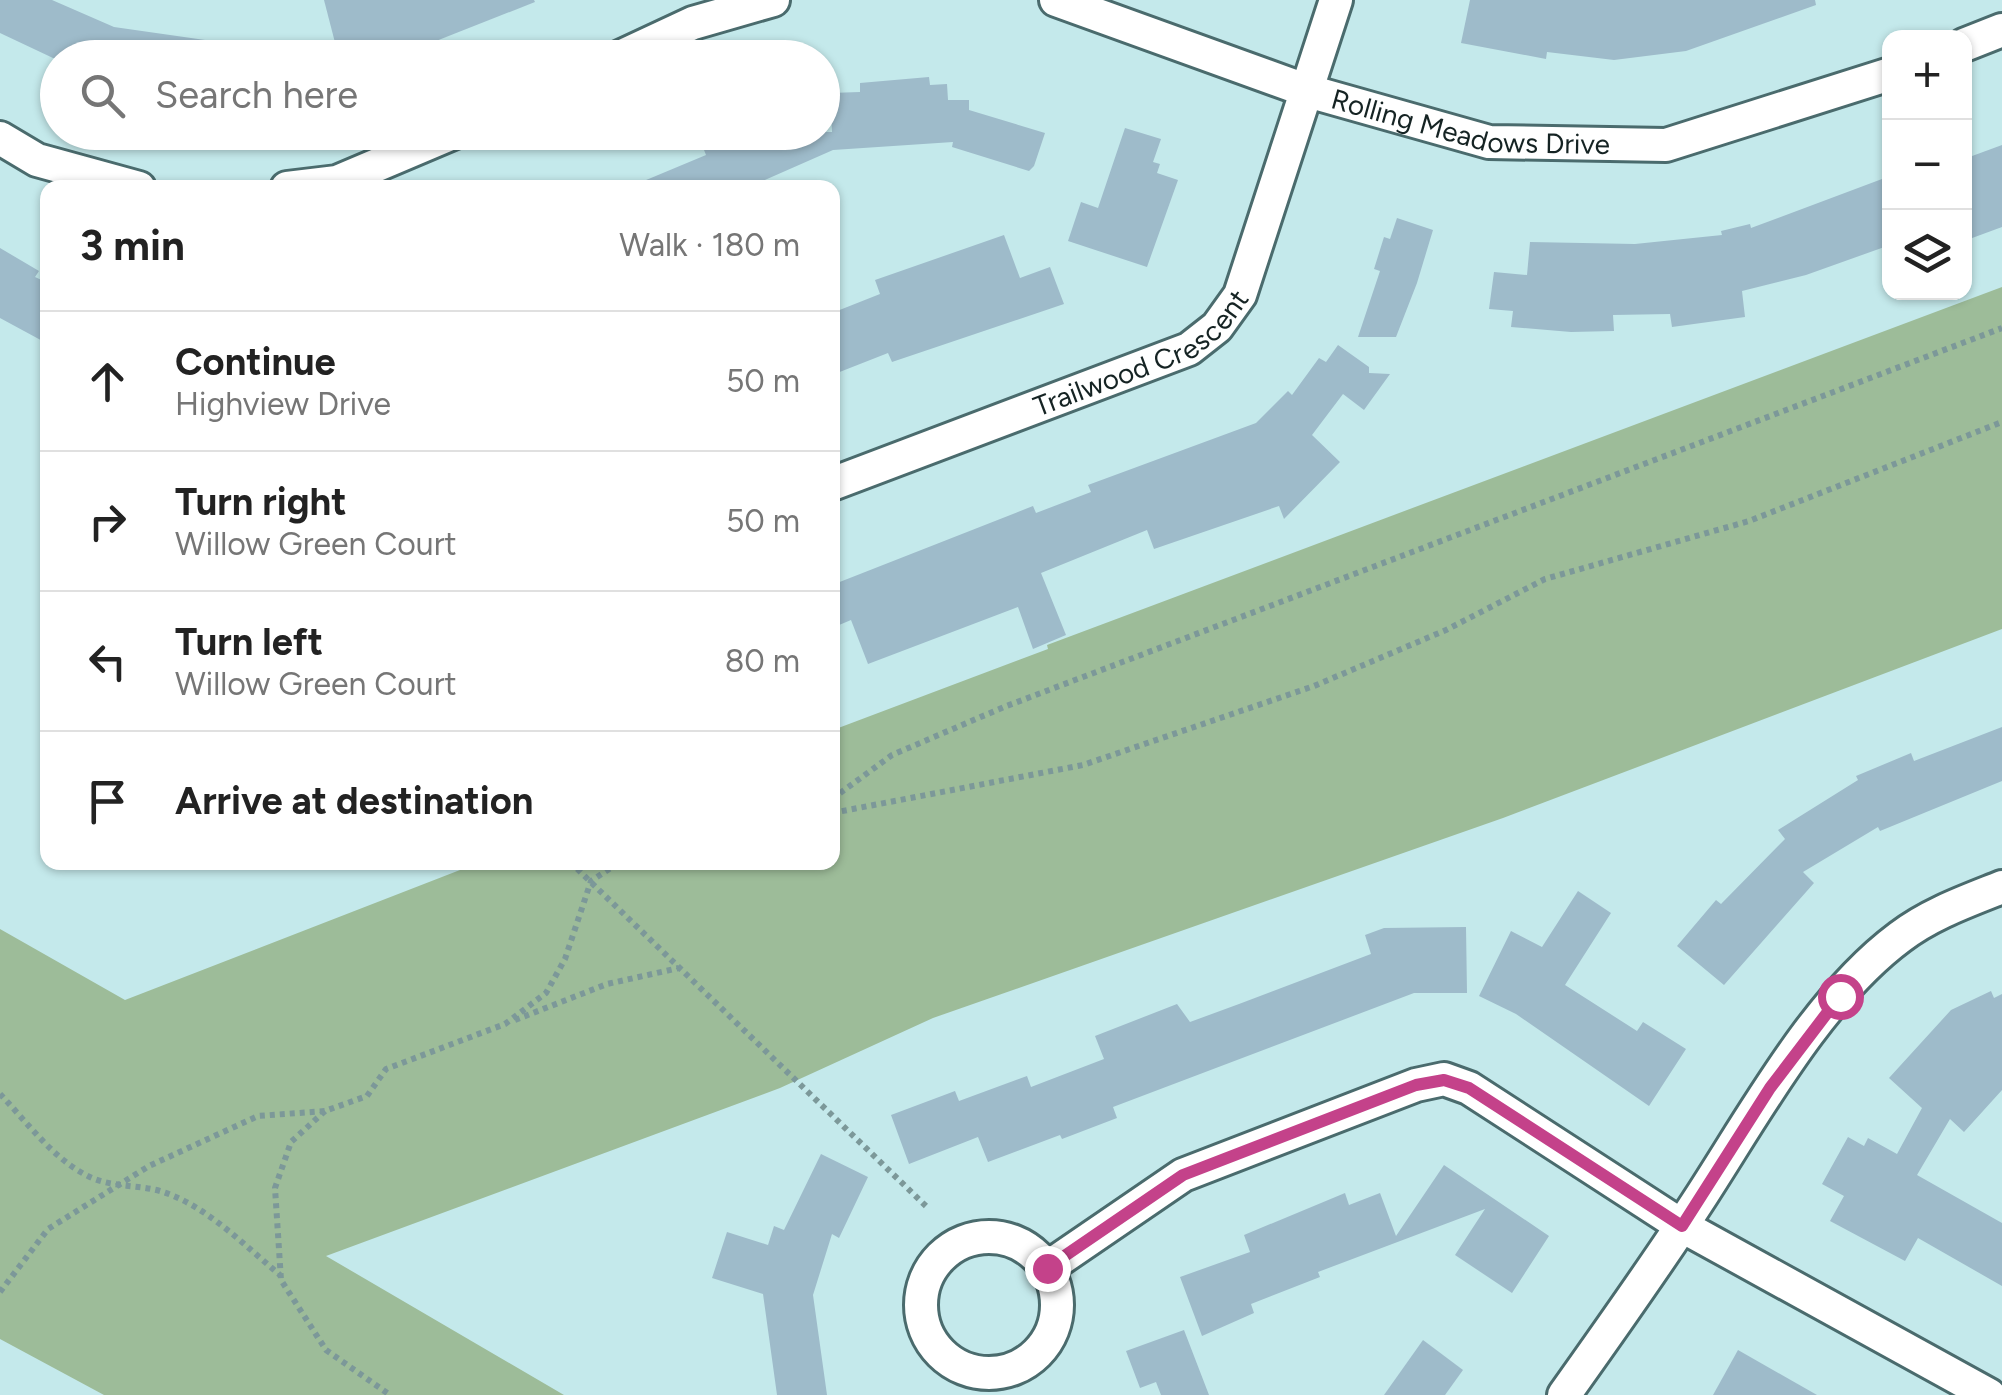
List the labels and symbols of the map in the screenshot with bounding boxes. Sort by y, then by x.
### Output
street label: Rolling Meadows Drive [1328,81,1610,161]
street label: Trailwood Crescent [1029,283,1255,423]
route start [1818,974,1864,1020]
route end [1025,1246,1071,1292]

